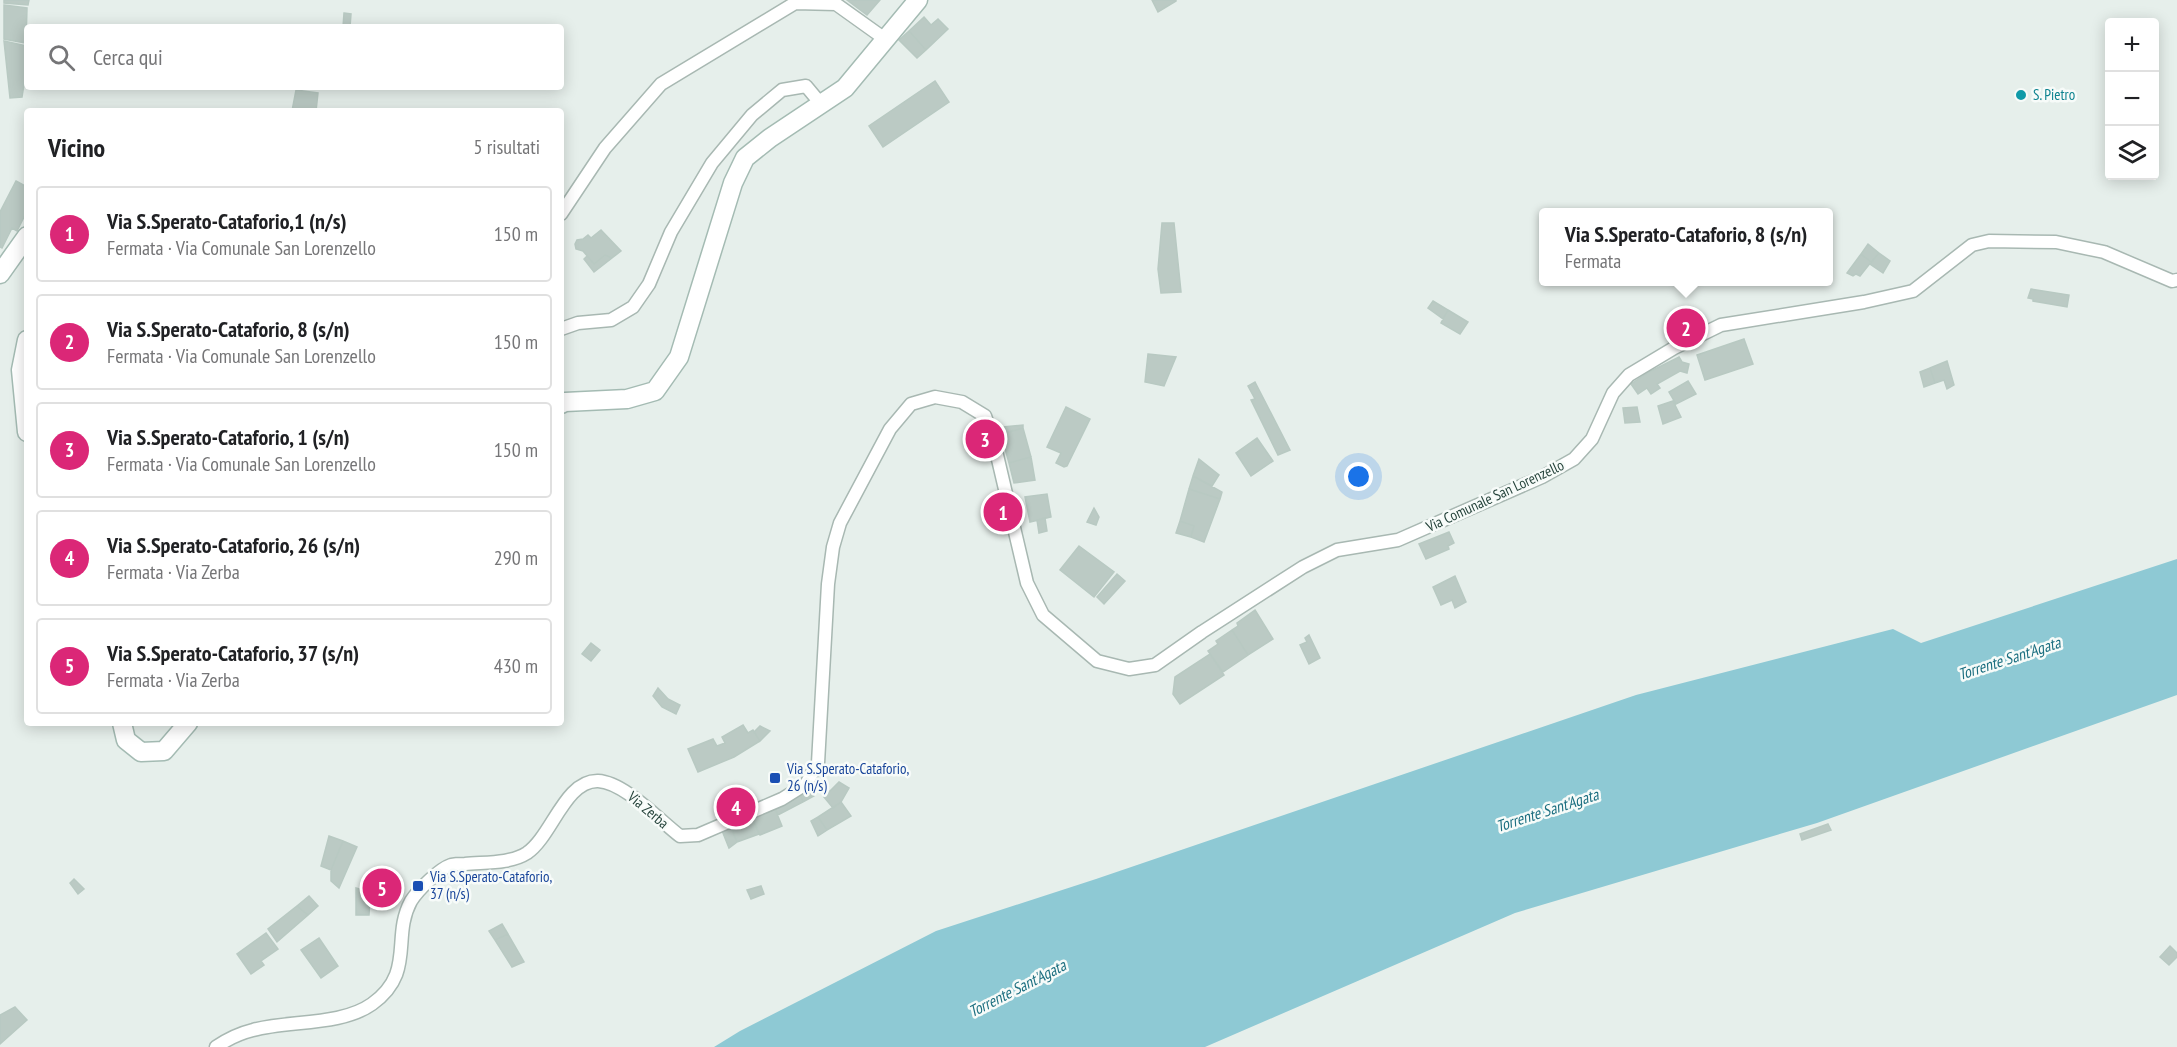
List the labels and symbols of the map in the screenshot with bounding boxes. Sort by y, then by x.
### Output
place label: S. Pietro [2033,85,2075,104]
marker: S. Pietro [2014,88,2028,102]
pin: 2 [1666,306,1706,350]
pin: 3 [966,416,1004,462]
street label: Via Comunale San Lorenzello [1422,455,1567,536]
your location [1344,462,1373,491]
pin: 1 [984,490,1022,534]
water label: Torrente Sant'Agata [1955,632,2064,684]
place label: Via S.Sperato-Cataforio, 26 (n/s) [786,759,909,795]
marker: Via S.Sperato-Cataforio, 26 (n/s) [768,771,782,785]
pin: 4 [716,784,756,830]
water label: Torrente Sant'Agata [1493,784,1602,836]
street label: Via Zerba [623,786,673,832]
pin: 5 [362,866,401,910]
place label: Via S.Sperato-Cataforio, 37 (n/s) [429,867,552,903]
marker: Via S.Sperato-Cataforio, 37 (n/s) [411,879,425,893]
water label: Torrente Sant'Agata [965,954,1070,1021]

